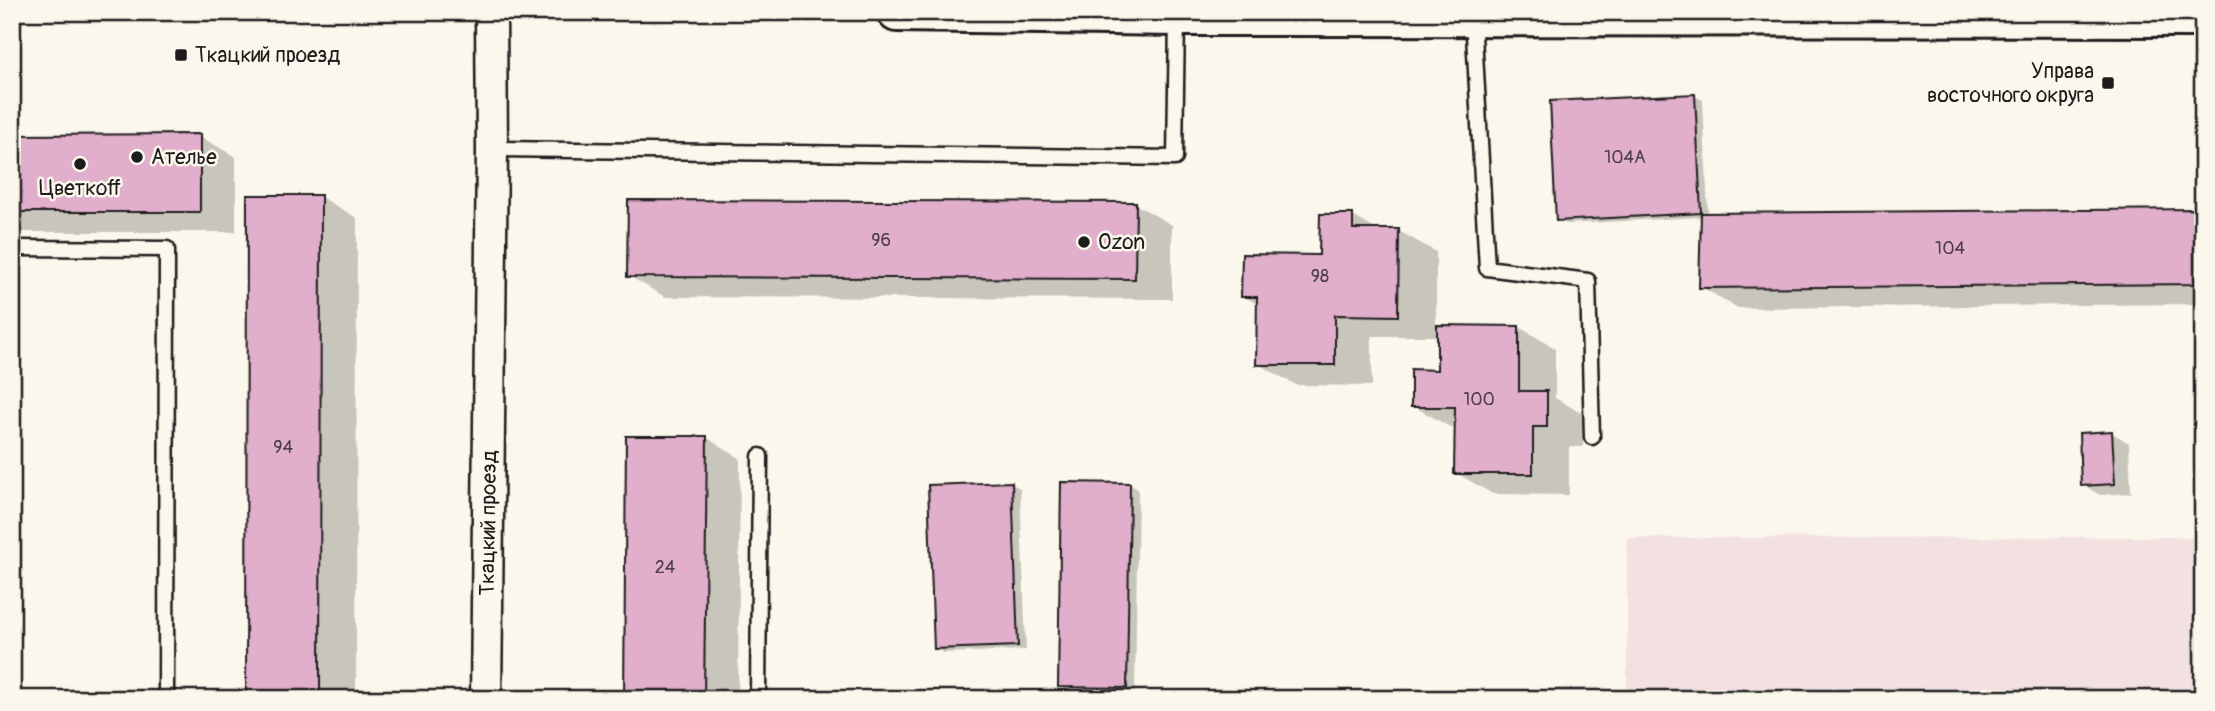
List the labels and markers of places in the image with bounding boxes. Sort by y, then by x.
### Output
place label: Ткацкий проезд [195,42,341,69]
marker: Ткацкий проезд [173,47,189,63]
place label: Управа восточного округа [1927,58,2094,109]
marker: Управа восточного округа [2100,75,2116,91]
place label: Ателье [151,144,217,171]
marker: Ателье [129,149,145,165]
marker: Цветкоff [72,156,88,172]
place label: Цветкоff [39,175,121,202]
place label: Ozon [1098,229,1145,256]
marker: Ozon [1076,234,1092,250]

